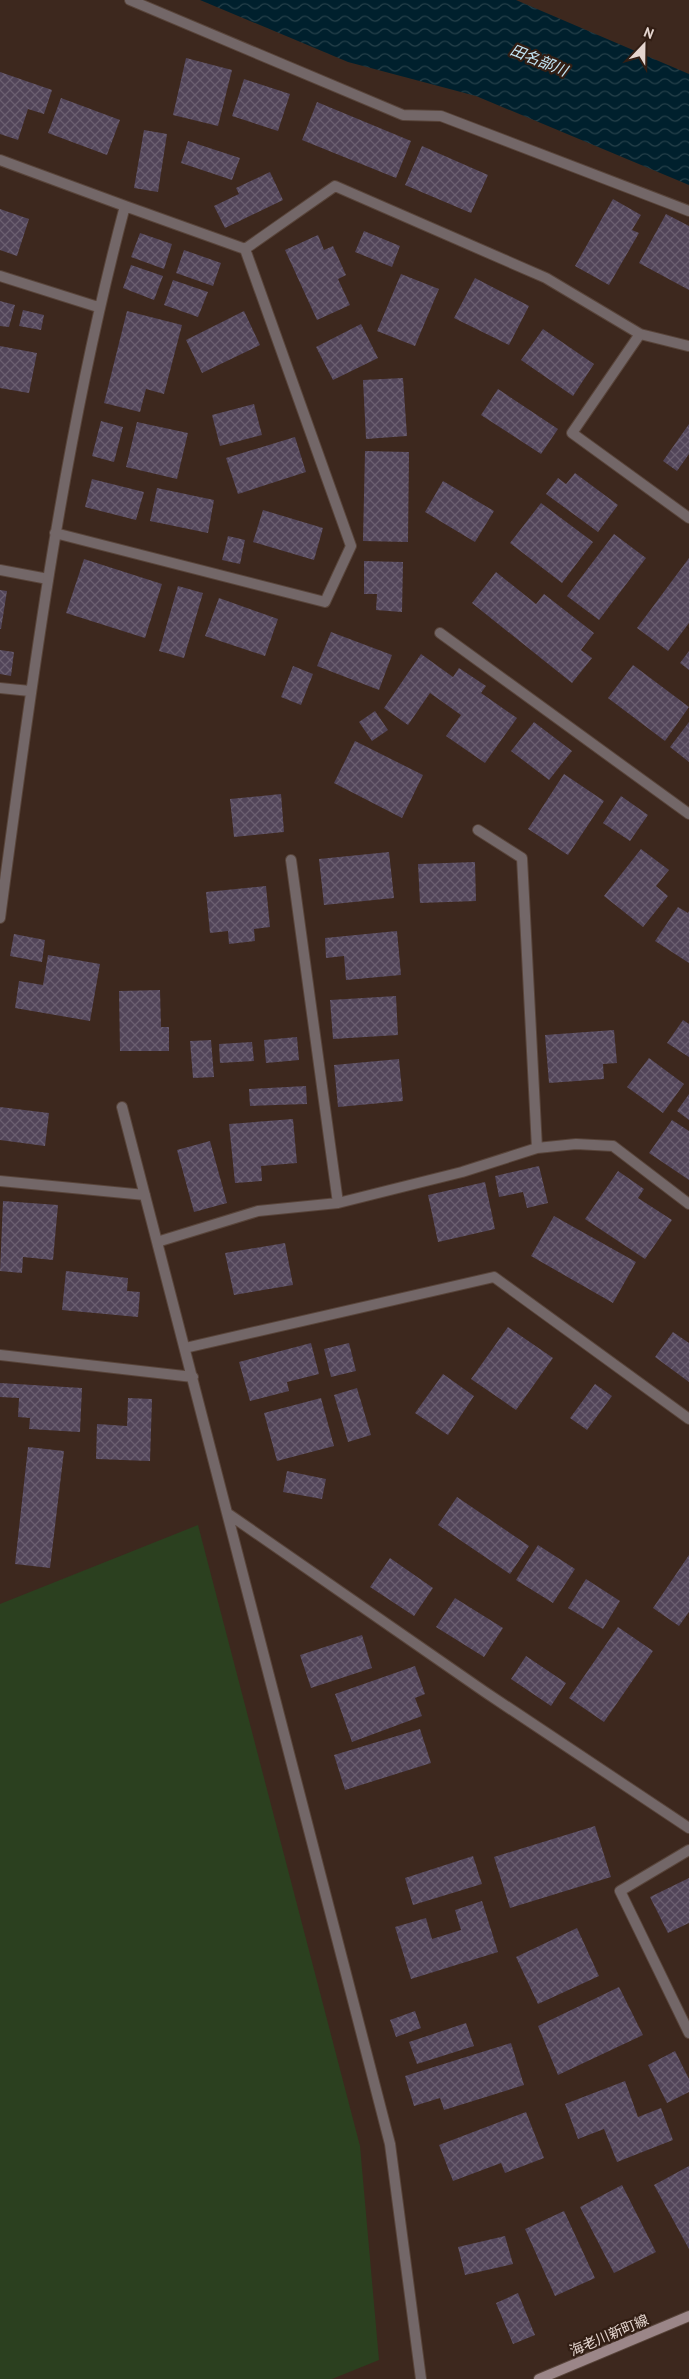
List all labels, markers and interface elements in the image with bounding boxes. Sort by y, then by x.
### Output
north arrow [619,20,669,70]
text: N [641,23,657,43]
water label: 田名部川 [508,40,572,81]
street label: 海老川新町線 [567,2310,651,2360]

